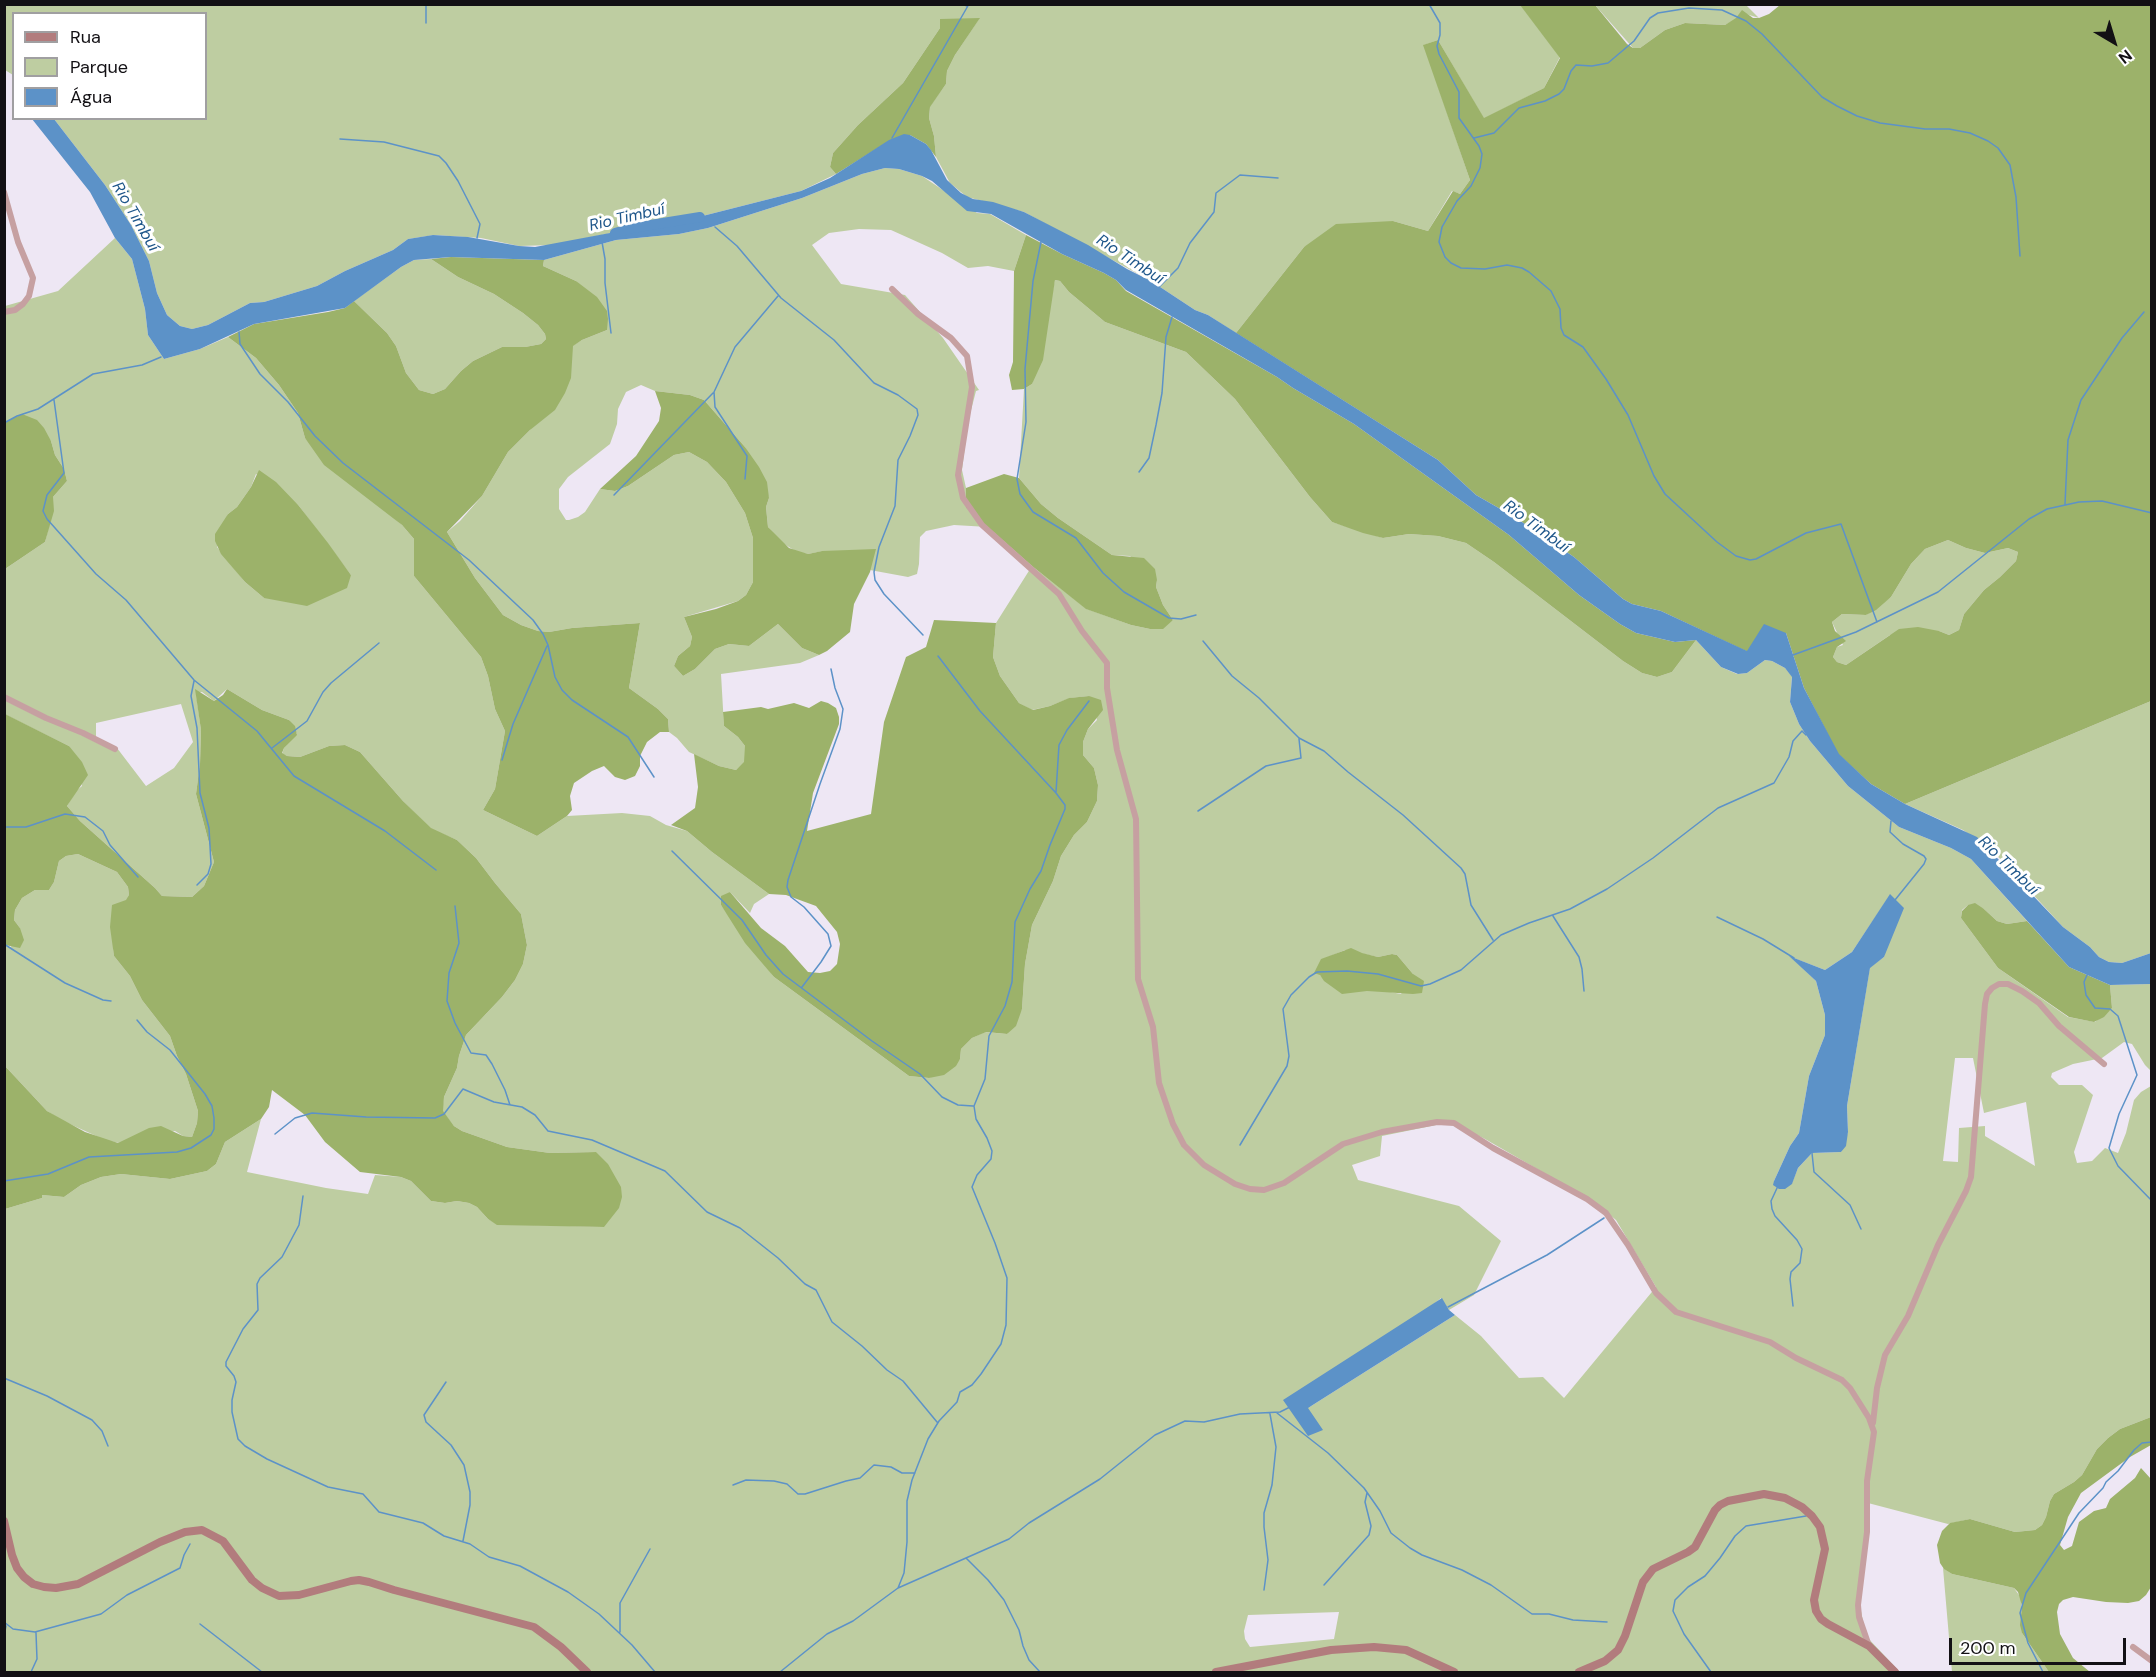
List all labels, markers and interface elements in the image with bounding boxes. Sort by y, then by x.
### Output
legend [12,12,207,120]
north arrow [2084,12,2144,72]
text: Rua [70,25,101,49]
text: N [2114,45,2136,68]
text: Parque [70,55,128,79]
text: Água [70,85,112,109]
water label: Rio Timbuí [107,179,163,255]
water label: Rio Timbuí [587,200,667,236]
water label: Rio Timbuí [1092,231,1168,289]
water label: Rio Timbuí [1499,497,1573,557]
water label: Rio Timbuí [1974,832,2042,900]
scale bar [1952,1626,2129,1664]
text: 200 m [1960,1636,2016,1660]

